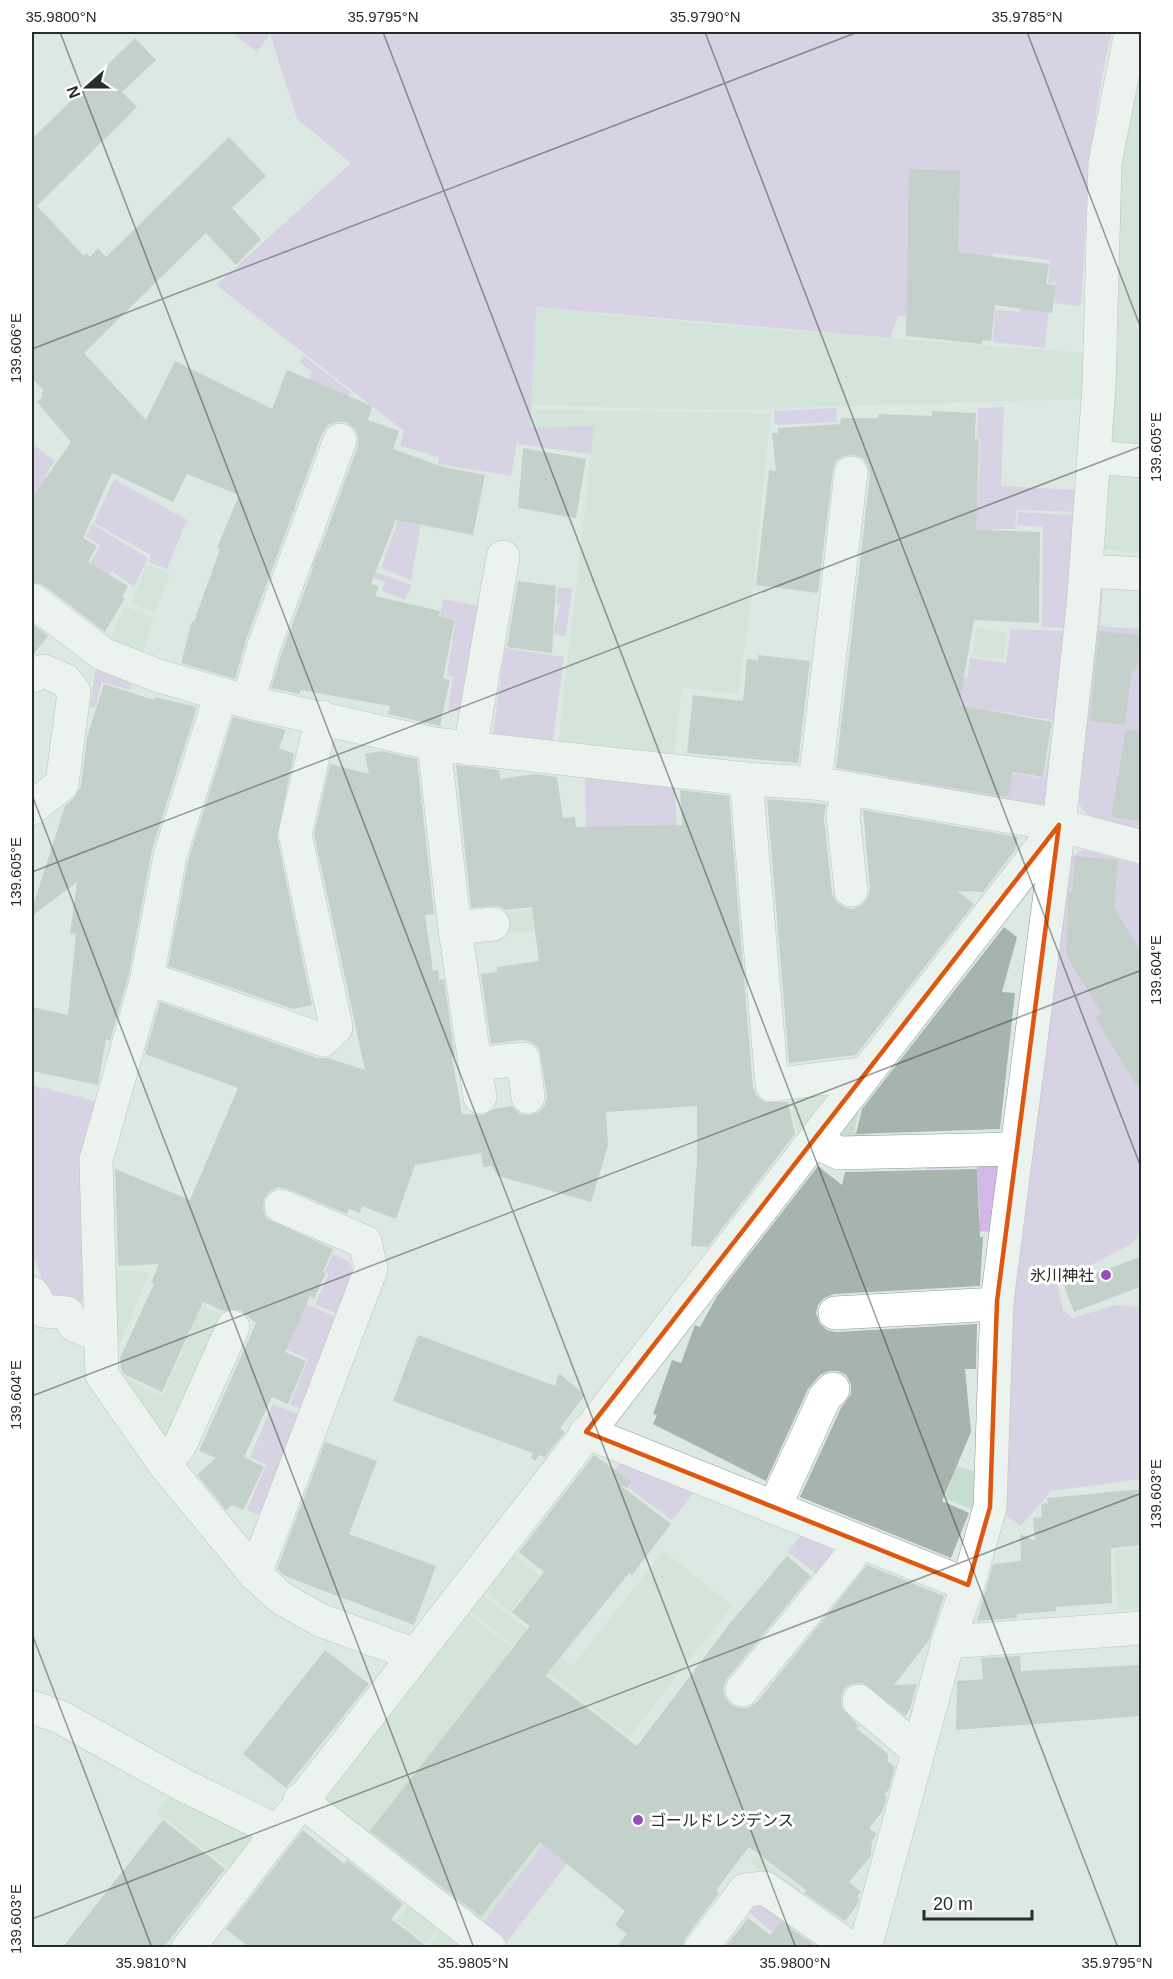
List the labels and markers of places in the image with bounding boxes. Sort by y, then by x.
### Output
place label: 氷川神社 [1030,1267,1094,1284]
marker: 氷川神社 [1099,1268,1113,1282]
place label: ゴールドレジデンス [650,1812,794,1829]
marker: ゴールドレジデンス [631,1813,645,1827]

